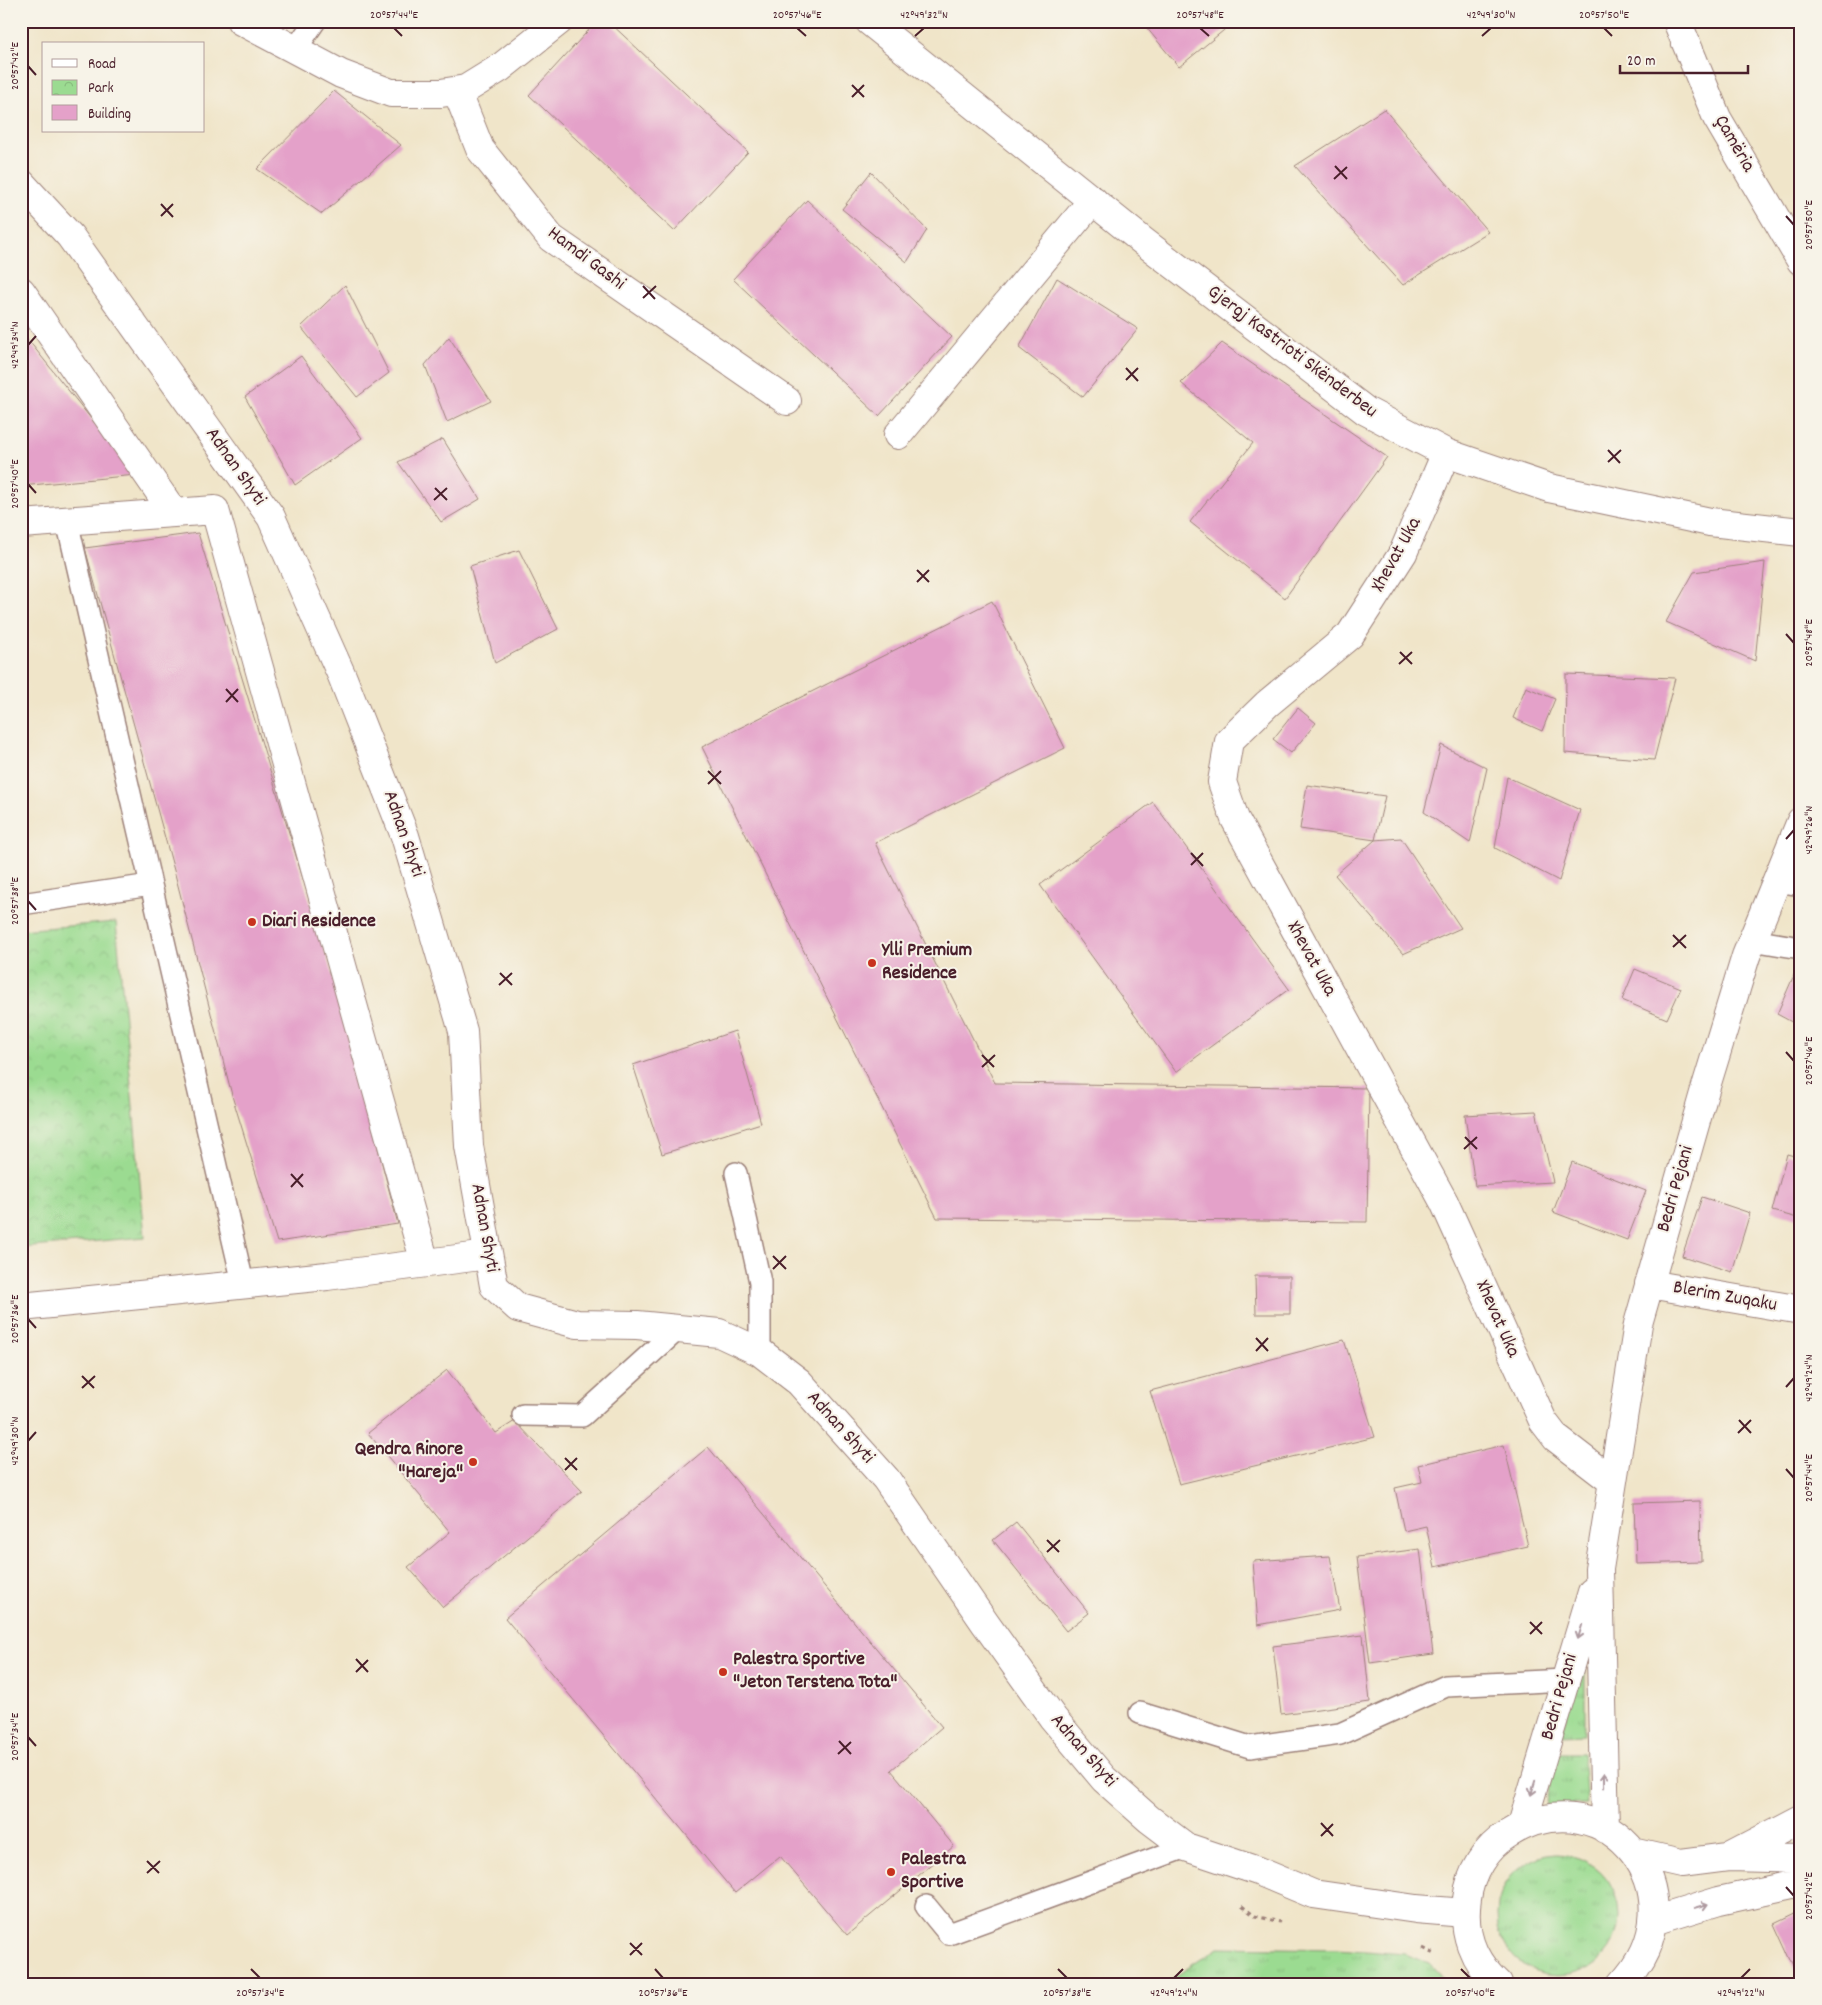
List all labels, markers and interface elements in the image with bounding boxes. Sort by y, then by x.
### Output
text: 20°57'44"E [370,7,418,24]
text: 20°57'46"E [773,7,822,24]
text: 42°49'32"N [900,7,948,24]
text: 20°57'48"E [1176,7,1224,24]
text: 42°49'30"N [1467,7,1516,24]
text: 20°57'50"E [1579,7,1630,24]
text: 20°57'42"E [7,41,24,90]
legend [42,42,205,132]
scale bar [1620,42,1747,74]
text: 20 m [1627,51,1655,73]
text: Road [88,54,116,76]
text: Park [88,78,114,100]
text: Building [88,104,131,126]
street label: Çamëria [1707,110,1762,178]
text: 20°57'50"E [1801,199,1818,250]
street label: Hamdi Gashi [541,220,631,298]
street label: Gjergj Kastrioti Skënderbeu [1201,279,1383,425]
text: 42°49'34"N [7,321,24,369]
street label: Adnan Shyti [198,422,272,512]
text: 20°57'40"E [7,459,24,509]
street label: Xhevat Uka [1365,512,1429,598]
text: 20°57'48"E [1801,619,1818,667]
street label: Adnan Shyti [375,787,431,881]
text: 42°49'26"N [1801,806,1818,854]
text: 20°57'38"E [7,876,24,925]
place label: Diari Residence [262,908,376,936]
marker: Diari Residence [246,916,258,928]
street label: Xhevat Uka [1279,916,1343,1002]
place label: Ylli Premium Residence [881,937,972,988]
marker: Ylli Premium Residence [866,957,878,969]
text: 20°57'46"E [1801,1036,1818,1085]
street label: Bedri Pejani [1650,1142,1702,1236]
street label: Adnan Shyti [462,1181,506,1275]
street label: Blerim Zuqaku [1671,1274,1779,1320]
street label: Xhevat Uka [1468,1276,1527,1363]
text: 20°57'36"E [7,1294,24,1344]
text: 42°49'24"N [1801,1354,1818,1402]
street label: Adnan Shyti [800,1385,881,1471]
text: 42°49'30"N [7,1416,24,1465]
place label: Qendra Rinore "Hareja" [355,1436,463,1487]
text: 20°57'44"E [1801,1454,1818,1502]
marker: Qendra Rinore "Hareja" [467,1456,479,1468]
one-way arrow [1574,1624,1584,1640]
place label: Palestra Sportive "Jeton Terstena Tota" [733,1646,897,1697]
street label: Bedri Pejani [1534,1650,1586,1744]
marker: Palestra Sportive "Jeton Terstena Tota" [717,1666,729,1678]
street label: Adnan Shyti [1043,1708,1123,1794]
text: 20°57'34"E [7,1712,24,1761]
one-way arrow [1599,1772,1609,1788]
one-way arrow [1528,1780,1538,1796]
place label: Palestra Sportive [901,1846,966,1897]
marker: Palestra Sportive [885,1866,897,1878]
text: 20°57'42"E [1801,1871,1818,1920]
one-way arrow [1693,1901,1709,1911]
text: 20°57'34"E [236,1985,285,2002]
text: 20°57'36"E [638,1985,688,2002]
text: 20°57'38"E [1043,1985,1092,2002]
text: 42°49'24"N [1150,1985,1198,2002]
text: 20°57'40"E [1445,1985,1495,2002]
text: 42°49'22"N [1717,1985,1765,2002]

